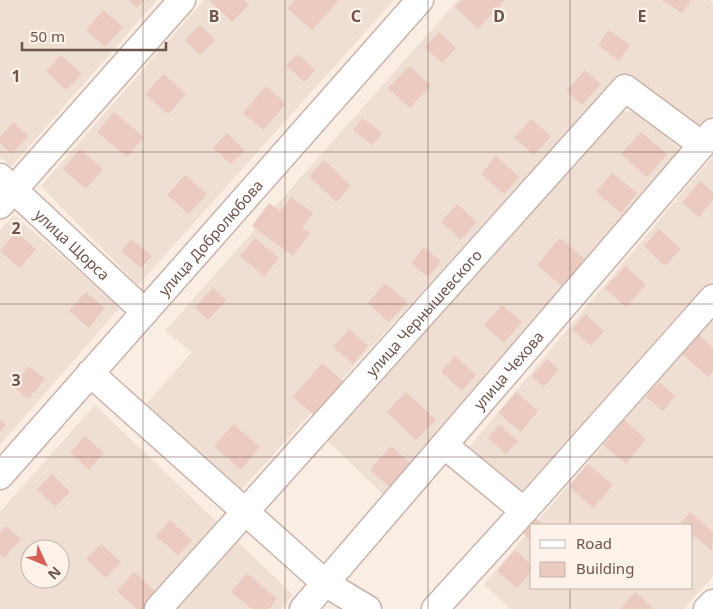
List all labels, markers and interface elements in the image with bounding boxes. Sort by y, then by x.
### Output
text: B [209,5,219,27]
text: C [351,5,361,27]
text: D [493,5,505,27]
text: E [638,5,647,27]
scale bar [22,20,166,52]
text: 50 m [30,26,65,46]
text: 1 [11,65,21,87]
street label: улица Добролюбова [154,175,267,300]
street label: улица Щорса [31,205,114,284]
text: 2 [11,217,21,239]
street label: улица Чернышевского [361,245,486,380]
street label: улица Чехова [469,327,548,414]
text: 3 [11,369,21,391]
legend [530,524,693,589]
text: Road [576,533,612,553]
north arrow [20,539,70,589]
text: Building [576,558,634,578]
text: N [44,563,66,584]

